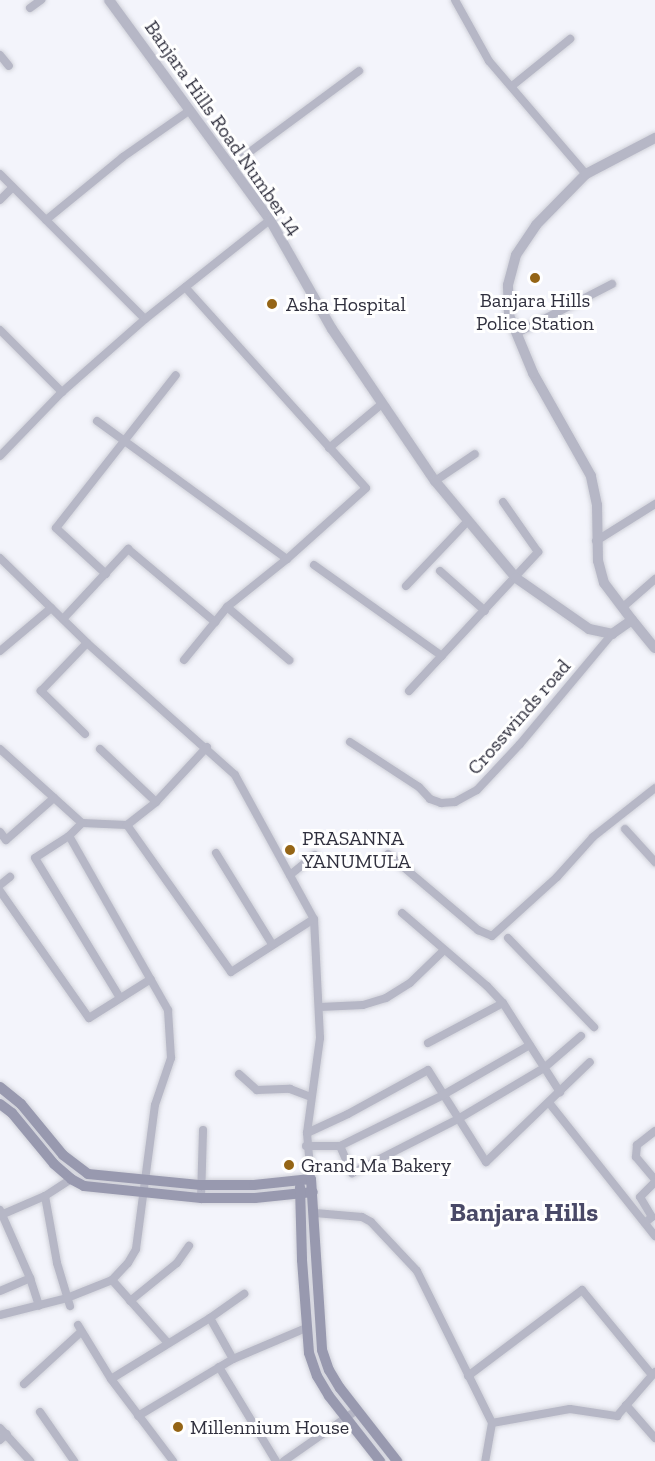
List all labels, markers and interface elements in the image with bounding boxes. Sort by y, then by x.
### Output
street label: Banjara Hills Road Number 14 [139,16,307,240]
marker: Banjara Hills Police Station [528,271,542,285]
place label: Banjara Hills Police Station [476,288,594,335]
place label: Asha Hospital [286,292,406,316]
marker: Asha Hospital [263,295,281,313]
street label: Crosswinds road [462,654,576,780]
place label: PRASANNA YANUMULA [302,826,411,873]
marker: PRASANNA YANUMULA [283,843,297,857]
place label: Grand Ma Bakery [301,1153,451,1177]
marker: Grand Ma Bakery [282,1158,296,1172]
district label: Banjara Hills [450,1197,598,1229]
place label: Millennium House [190,1415,349,1439]
marker: Millennium House [171,1420,185,1434]

